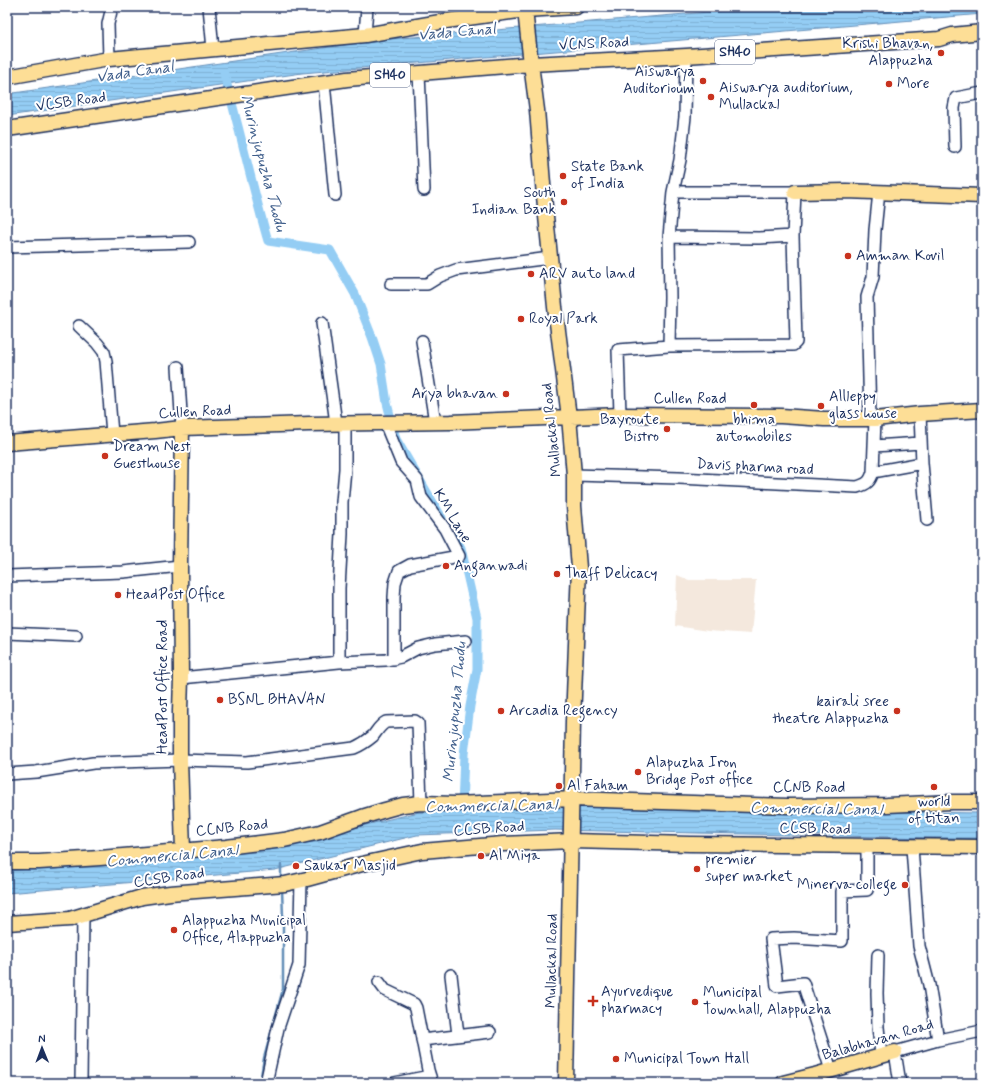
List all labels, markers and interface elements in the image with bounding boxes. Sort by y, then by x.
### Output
water label: Vada Canal [417,18,499,46]
street label: VCNS Road [558,32,630,56]
place label: Krishi Bhavan, Alappuzha [842,34,933,71]
road number: SH40 [715,40,755,64]
marker: Krishi Bhavan, Alappuzha [936,48,946,58]
water label: Vada Canal [95,56,177,88]
place label: Aiswarya Auditorioum [623,62,695,99]
road number: SH40 [370,63,410,87]
place label: More [897,74,930,94]
marker: Aiswarya Auditorioum [698,76,708,86]
place label: Aiswarya auditorium, Mullackal [719,78,853,115]
marker: More [884,79,894,89]
street label: VCSB Road [35,87,107,117]
water label: Murinjupuzha Thodu [235,92,292,234]
marker: Aiswarya auditorium, Mullackal [706,92,716,102]
place label: State Bank of India [571,157,644,194]
marker: State Bank of India [558,171,568,181]
place label: South Indian Bank [472,183,556,220]
marker: South Indian Bank [559,197,569,207]
place label: Amman Kovil [856,246,944,266]
marker: Amman Kovil [843,251,853,261]
place label: ARV auto land [539,264,635,284]
marker: ARV auto land [526,269,536,279]
place label: Royal Park [529,309,598,329]
marker: Royal Park [516,314,526,324]
street label: Mullackal Road [537,382,567,478]
place label: Arya bhavan [412,384,498,404]
place label: Allleppy glass house [829,387,897,424]
marker: Arya bhavan [501,389,511,399]
street label: Cullen Road [654,389,726,409]
street label: Cullen Road [158,400,232,424]
marker: bhima automobiles [749,400,759,410]
marker: Allleppy glass house [816,401,826,411]
place label: Bayroute Bistro [600,410,659,447]
place label: bhima automobiles [716,410,792,447]
marker: Bayroute Bistro [662,424,672,434]
place label: Dream Nest Guesthouse [113,437,191,474]
marker: Dream Nest Guesthouse [100,451,110,461]
street label: Davis pharma road [696,454,814,480]
street label: KM Lane [428,485,476,547]
place label: Anganwadi [454,556,528,577]
marker: Anganwadi [441,561,451,571]
place label: Thaff Delicacy [565,564,658,584]
marker: Thaff Delicacy [552,569,562,579]
place label: HeadPost Office [126,585,225,605]
marker: HeadPost Office [113,590,123,600]
street label: HeadPost Office Road [153,620,173,754]
water label: Murinjupuzha Thodu [438,640,472,783]
place label: BSNL BHAVAN [228,690,326,710]
place label: kairali sree theatre Alappuzha [772,692,889,729]
marker: BSNL BHAVAN [215,695,225,705]
place label: Arcadia Regency [509,701,618,722]
marker: Arcadia Regency [496,706,506,716]
marker: kairali sree theatre Alappuzha [892,706,902,716]
place label: Alapuzha Iron Bridge Post office [646,753,753,790]
marker: Alapuzha Iron Bridge Post office [633,767,643,777]
place label: Al Faham [567,776,628,796]
street label: CCNB Road [773,778,845,798]
marker: Al Faham [554,781,564,791]
marker: world of titan [929,782,939,792]
place label: world of titan [908,792,960,829]
water label: Commercial Canal [425,794,560,818]
water label: Commercial Canal [750,797,885,821]
street label: CCNB Road [195,814,269,842]
street label: CCSB Road [453,817,525,841]
street label: CCSB Road [779,818,851,840]
water label: Commercial Canal [105,840,242,872]
place label: Al Miya [489,846,541,866]
place label: premier super market [705,850,793,887]
marker: Al Miya [476,851,486,861]
place label: Saukar Masjid [304,856,396,876]
marker: Saukar Masjid [291,861,301,871]
street label: CCSB Road [132,863,206,893]
marker: premier super market [692,864,702,874]
place label: Minerva college [797,875,897,896]
marker: Minerva college [900,880,910,890]
place label: Alappuzha Municipal Office, Alappuzha [182,911,306,948]
street label: Mullackal Road [541,914,563,1008]
marker: Alappuzha Municipal Office, Alappuzha [169,925,179,935]
place label: Ayurvedique pharmacy [601,982,673,1019]
place label: Municipal Townhall, Alappuzha [703,983,832,1020]
marker: Ayurvedique pharmacy [588,996,598,1006]
marker: Municipal Townhall, Alappuzha [690,997,700,1007]
street label: Balabhavan Road [820,1015,936,1065]
north arrow [22,1028,62,1068]
text: N [38,1032,46,1046]
place label: Municipal Town Hall [624,1049,750,1069]
marker: Municipal Town Hall [611,1054,621,1064]

